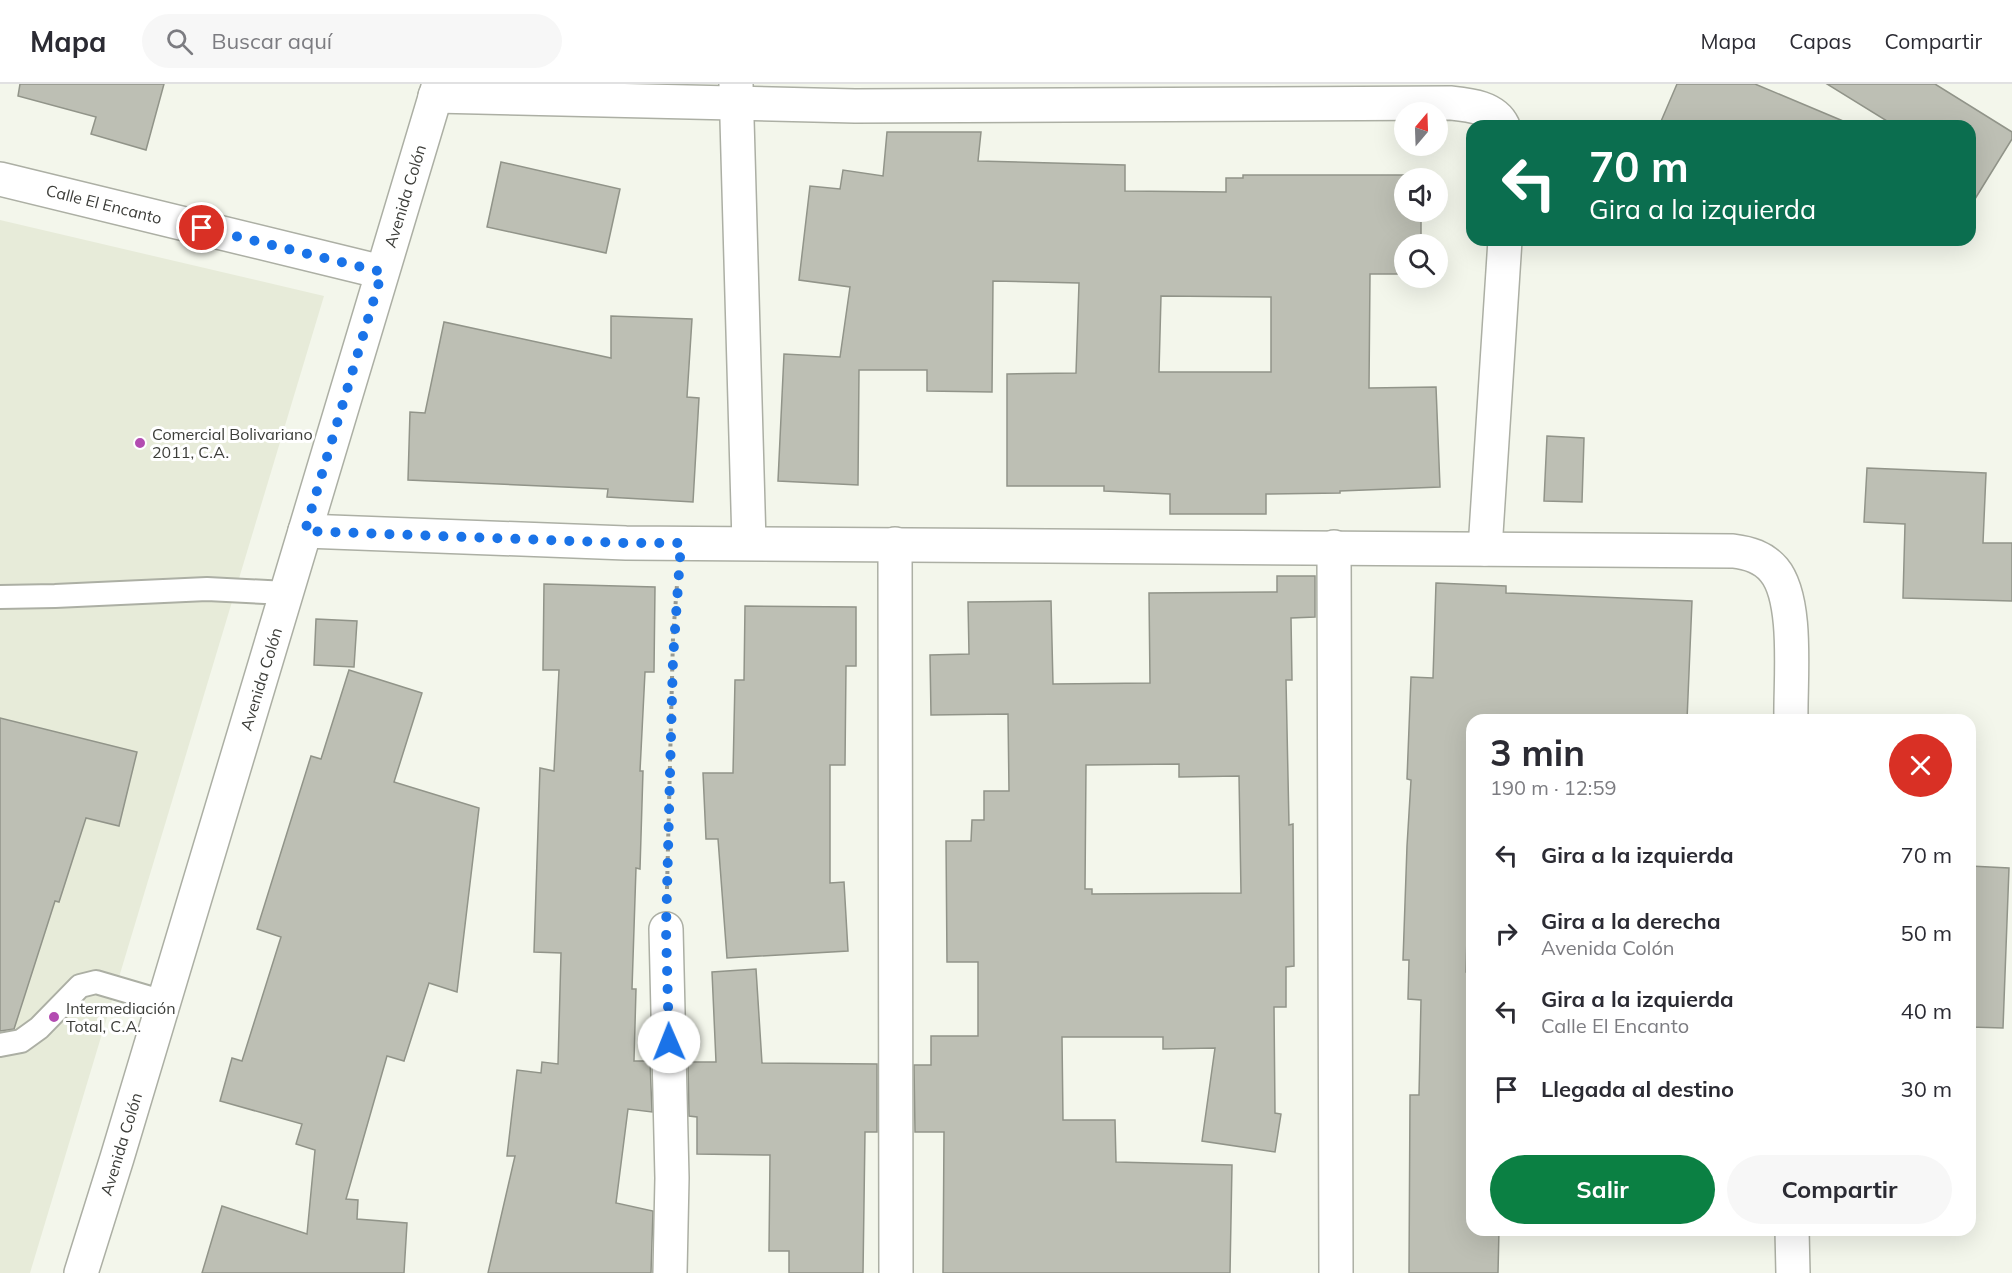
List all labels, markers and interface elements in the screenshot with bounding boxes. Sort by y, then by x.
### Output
search box [142,14,562,68]
text: Mapa [30,24,106,59]
icon: search [163,25,196,58]
text: Buscar aquí [211,27,332,55]
text: Mapa [1701,28,1756,54]
text: Capas [1789,28,1852,54]
text: Compartir [1885,28,1982,54]
north arrow [1394,102,1448,156]
map controls [1394,102,1448,288]
text: 70 m [1589,140,1689,193]
street label: Avenida Colón [380,142,430,250]
icon: left [1490,144,1568,222]
button: sound [1394,168,1448,222]
street label: Calle El Encanto [44,180,164,228]
text: Gira a la izquierda [1589,192,1816,226]
pin [176,202,227,253]
icon: arrive [185,211,218,244]
button: search [1394,234,1448,288]
place label: Comercial Bolivariano 2011, C.A. [152,424,313,462]
marker: Comercial Bolivariano 2011, C.A. [133,436,147,450]
street label: Avenida Colón [236,625,286,733]
text: 3 min [1490,730,1585,775]
button: close [1889,734,1952,797]
text: 190 m · 12:59 [1490,775,1616,800]
icon: left [1490,839,1523,872]
text: Gira a la izquierda [1541,841,1734,869]
text: 70 m [1901,841,1952,869]
text: Gira a la derecha [1541,907,1721,935]
icon: right [1490,917,1523,950]
text: 50 m [1901,919,1952,947]
text: Avenida Colón [1541,935,1675,960]
text: Gira a la izquierda [1541,985,1734,1013]
icon: left [1490,995,1523,1028]
text: 40 m [1901,997,1952,1025]
place label: Intermediación Total, C.A. [66,998,176,1036]
marker: Intermediación Total, C.A. [47,1010,61,1024]
position arrow [637,1010,701,1074]
text: Calle El Encanto [1541,1013,1689,1038]
icon: arrive [1490,1073,1523,1106]
text: Llegada al destino [1541,1075,1734,1103]
text: 30 m [1901,1075,1952,1103]
street label: Avenida Colón [96,1090,146,1198]
button: Salir [1490,1155,1715,1224]
button: Compartir [1727,1155,1952,1224]

